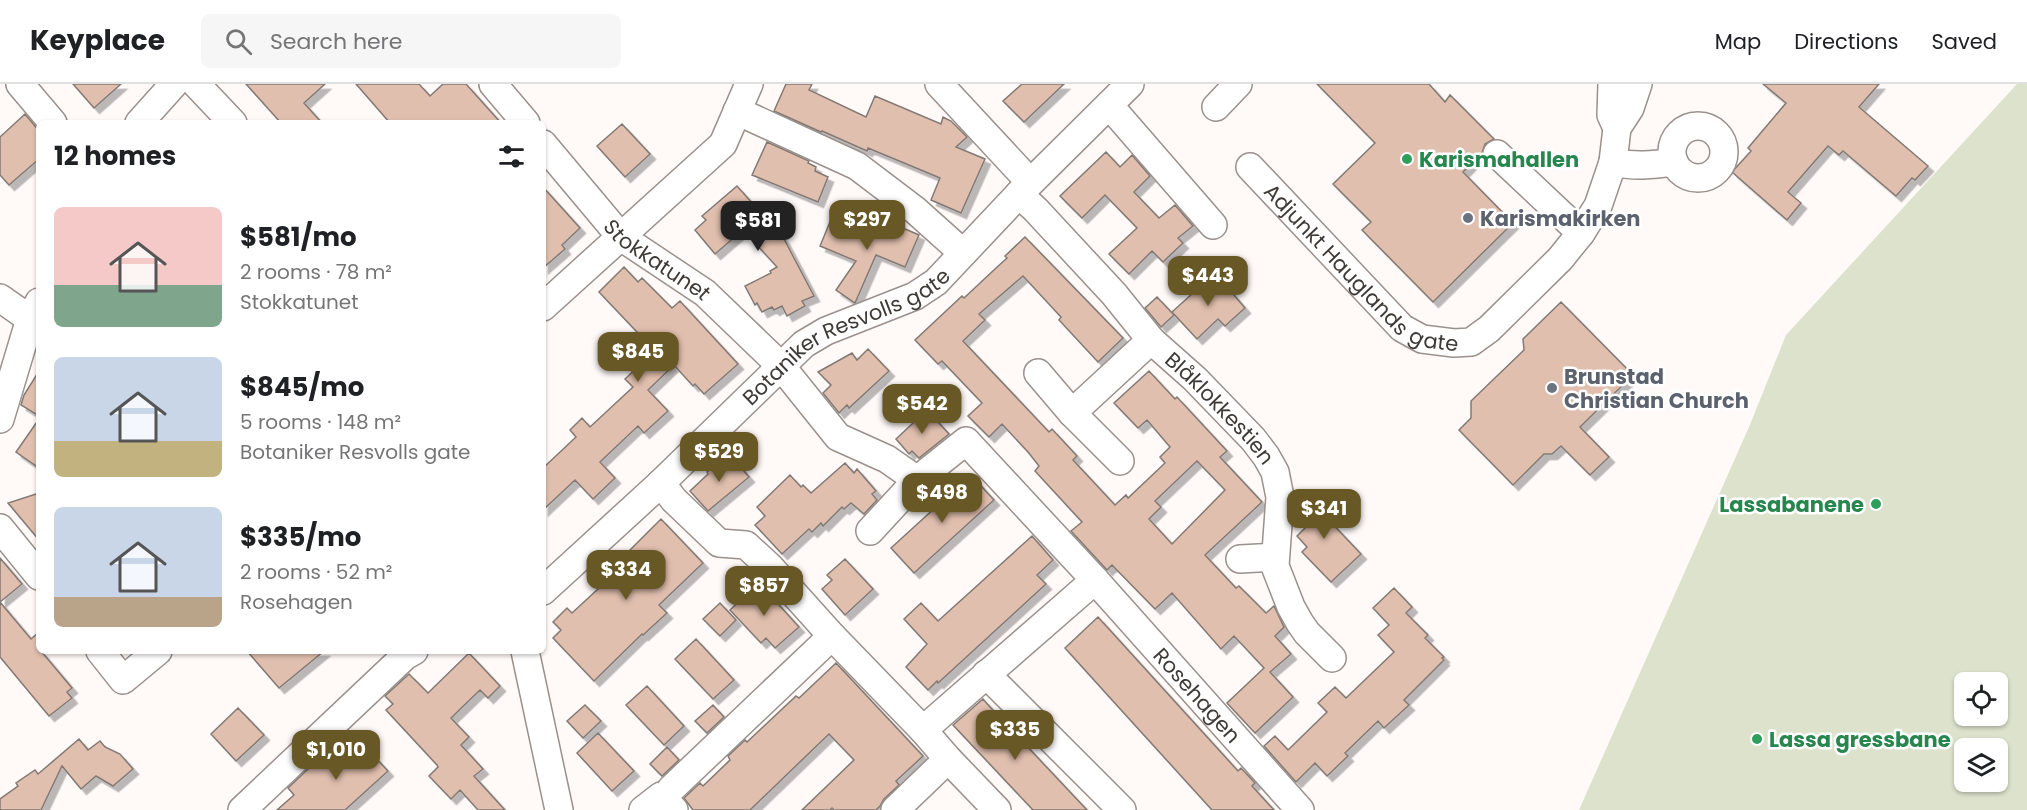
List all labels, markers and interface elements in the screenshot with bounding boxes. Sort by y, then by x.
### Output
search box [201,14,621,68]
text: Keyplace [30,21,165,60]
icon: search [222,25,255,58]
text: Search here [270,26,402,57]
text: Map [1715,27,1761,56]
text: Directions [1794,27,1898,56]
text: Saved [1931,27,1997,56]
text: 12 homes [54,138,176,174]
icon: filters [495,140,528,173]
place label: Karismahallen [1419,145,1579,174]
marker: Karismahallen [1400,152,1414,166]
street label: Adjunkt Hauglands gate [1258,177,1460,358]
pin: $297 [831,200,903,251]
pin: $581 [722,201,794,252]
place label: Karismakirken [1480,204,1641,233]
text: $297 [843,205,891,233]
text: $581 [735,206,781,234]
marker: Karismakirken [1461,211,1475,225]
street label: Stokkatunet [597,213,718,306]
text: $581/mo [240,219,357,255]
icon: home [102,231,174,303]
pin: $443 [1172,256,1244,307]
text: 2 rooms · 78 m² [240,258,392,286]
text: $443 [1182,261,1234,289]
street label: Botaniker Resvolls gate [735,262,956,411]
text: Stokkatunet [240,288,359,316]
pin: $845 [602,332,674,383]
text: $845 [612,337,664,365]
street label: Blåklokkestien [1159,345,1282,470]
place label: Brunstad Christian Church [1564,362,1749,415]
text: $845/mo [240,369,364,405]
icon: home [102,381,174,453]
marker: Brunstad Christian Church [1545,381,1559,395]
pin: $542 [886,384,958,435]
text: $542 [896,389,948,417]
text: 5 rooms · 148 m² [240,408,401,436]
pin: $529 [683,432,755,483]
text: $529 [694,437,744,465]
text: Botaniker Resvolls gate [240,438,470,466]
pin: $498 [906,473,978,524]
text: $498 [916,478,968,506]
pin: $341 [1288,489,1360,540]
place label: Lassabanene [1719,490,1864,519]
text: $341 [1301,494,1347,522]
marker: Lassabanene [1869,497,1883,511]
text: $335/mo [240,519,361,555]
icon: home [102,531,174,603]
pin: $334 [590,550,662,601]
text: $334 [601,555,651,583]
text: 2 rooms · 52 m² [240,558,392,586]
pin: $857 [728,566,800,617]
text: $857 [739,571,789,599]
text: Rosehagen [240,588,353,616]
street label: Rosehagen [1147,641,1248,749]
map controls [1954,672,2008,792]
button: locate [1954,672,2008,726]
pin: $335 [979,710,1051,761]
text: $335 [990,715,1040,743]
place label: Lassa gressbane [1769,725,1951,754]
pin: $1,010 [287,730,385,781]
marker: Lassa gressbane [1750,732,1764,746]
text: $1,010 [306,735,366,763]
button: layers [1954,738,2008,792]

